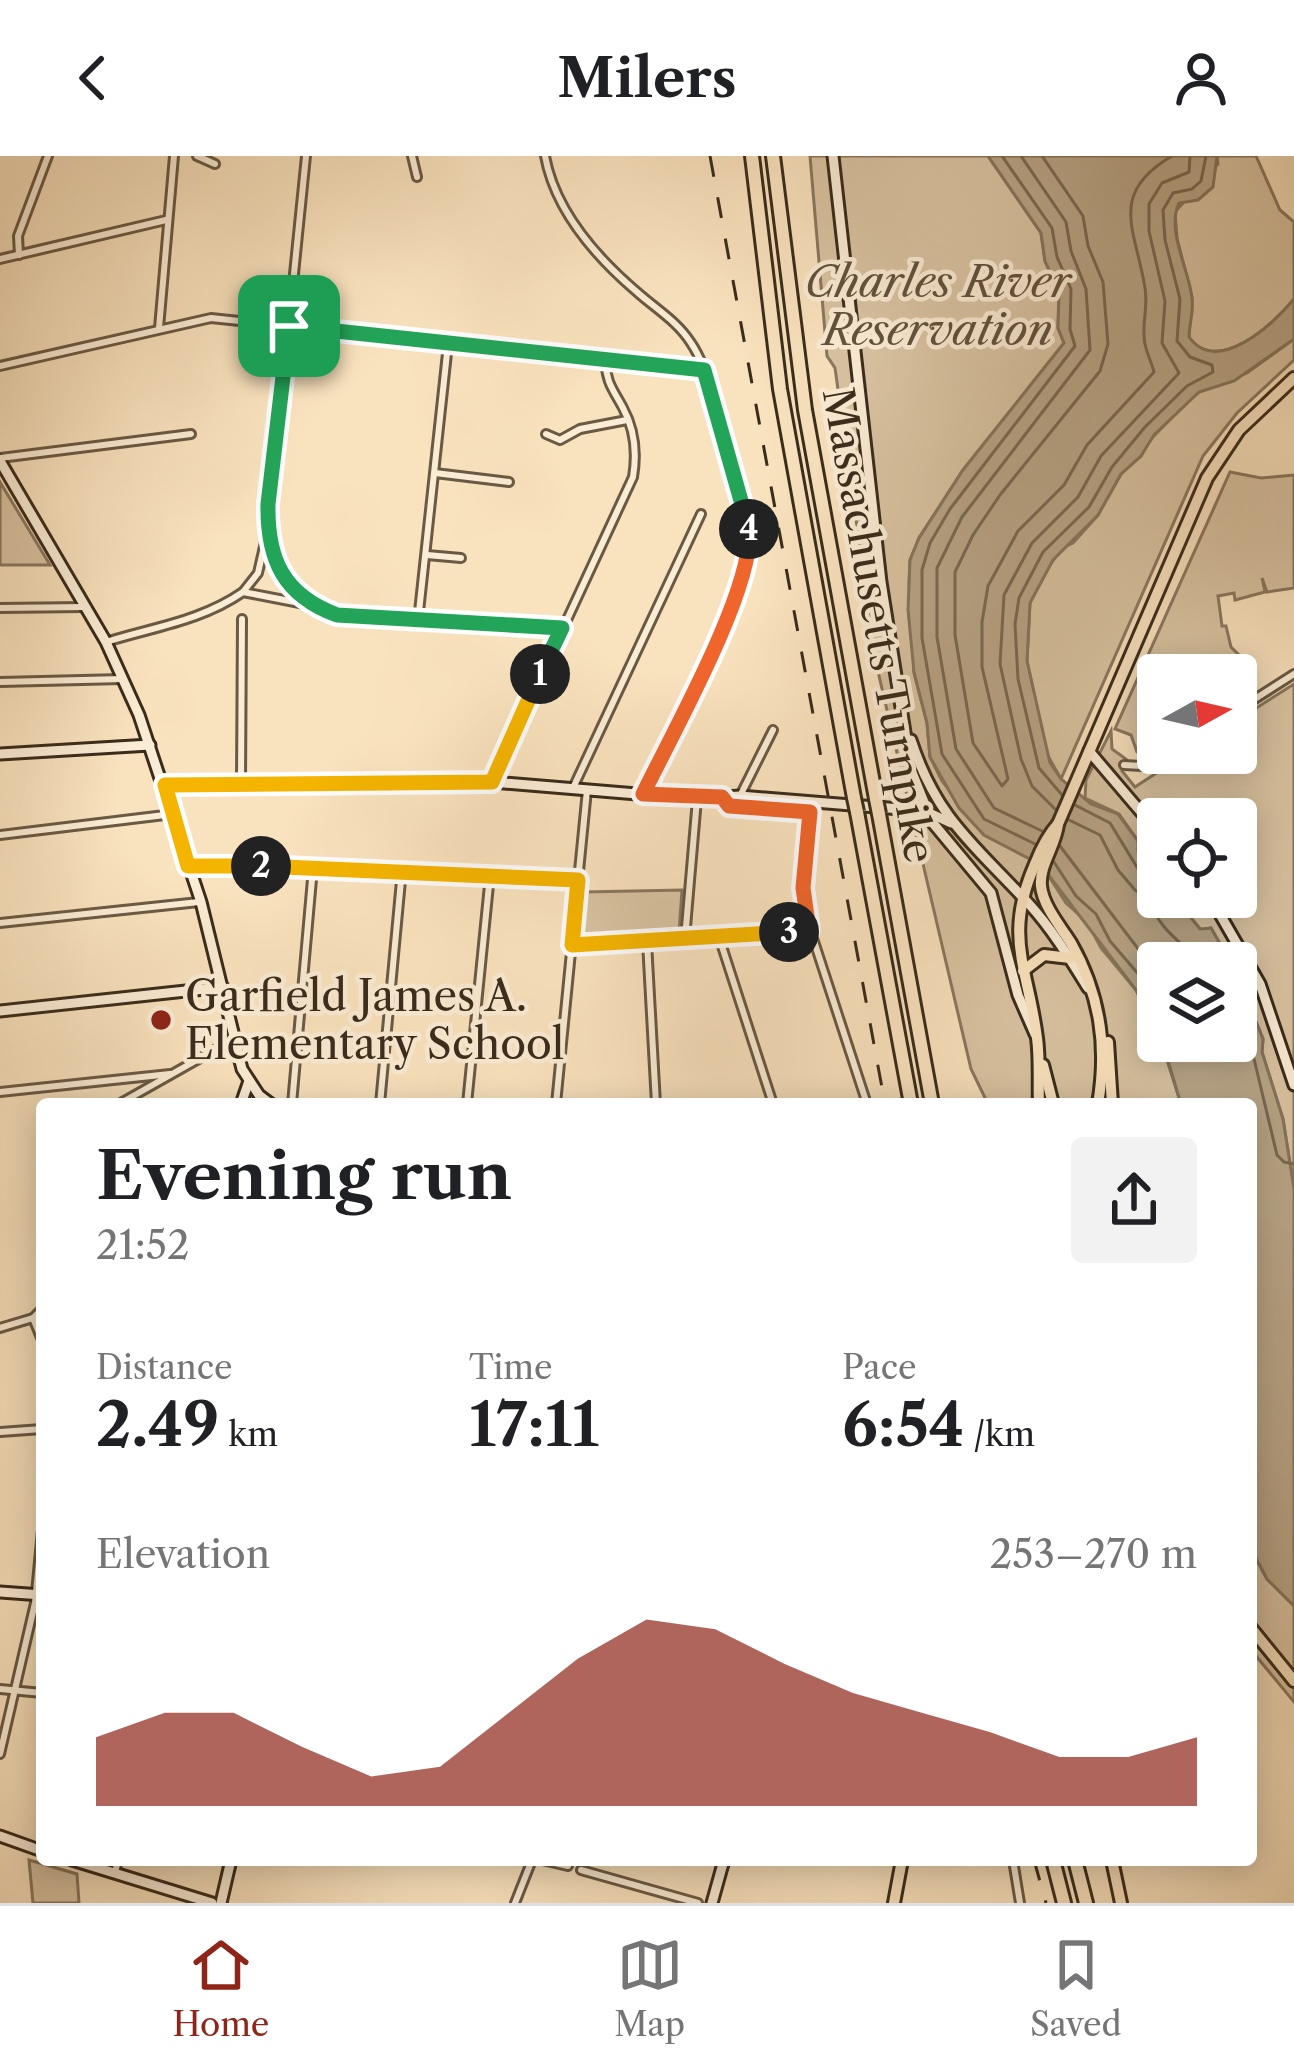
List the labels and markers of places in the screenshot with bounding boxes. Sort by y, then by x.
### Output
pin [238,275,340,377]
pin: 4 [719,499,779,559]
pin: 1 [510,644,570,704]
pin: 2 [231,836,291,896]
pin: 3 [759,902,819,962]
place label: Garfield James A. Elementary School [185,970,564,1070]
marker: Garfield James A. Elementary School [148,1007,174,1033]

